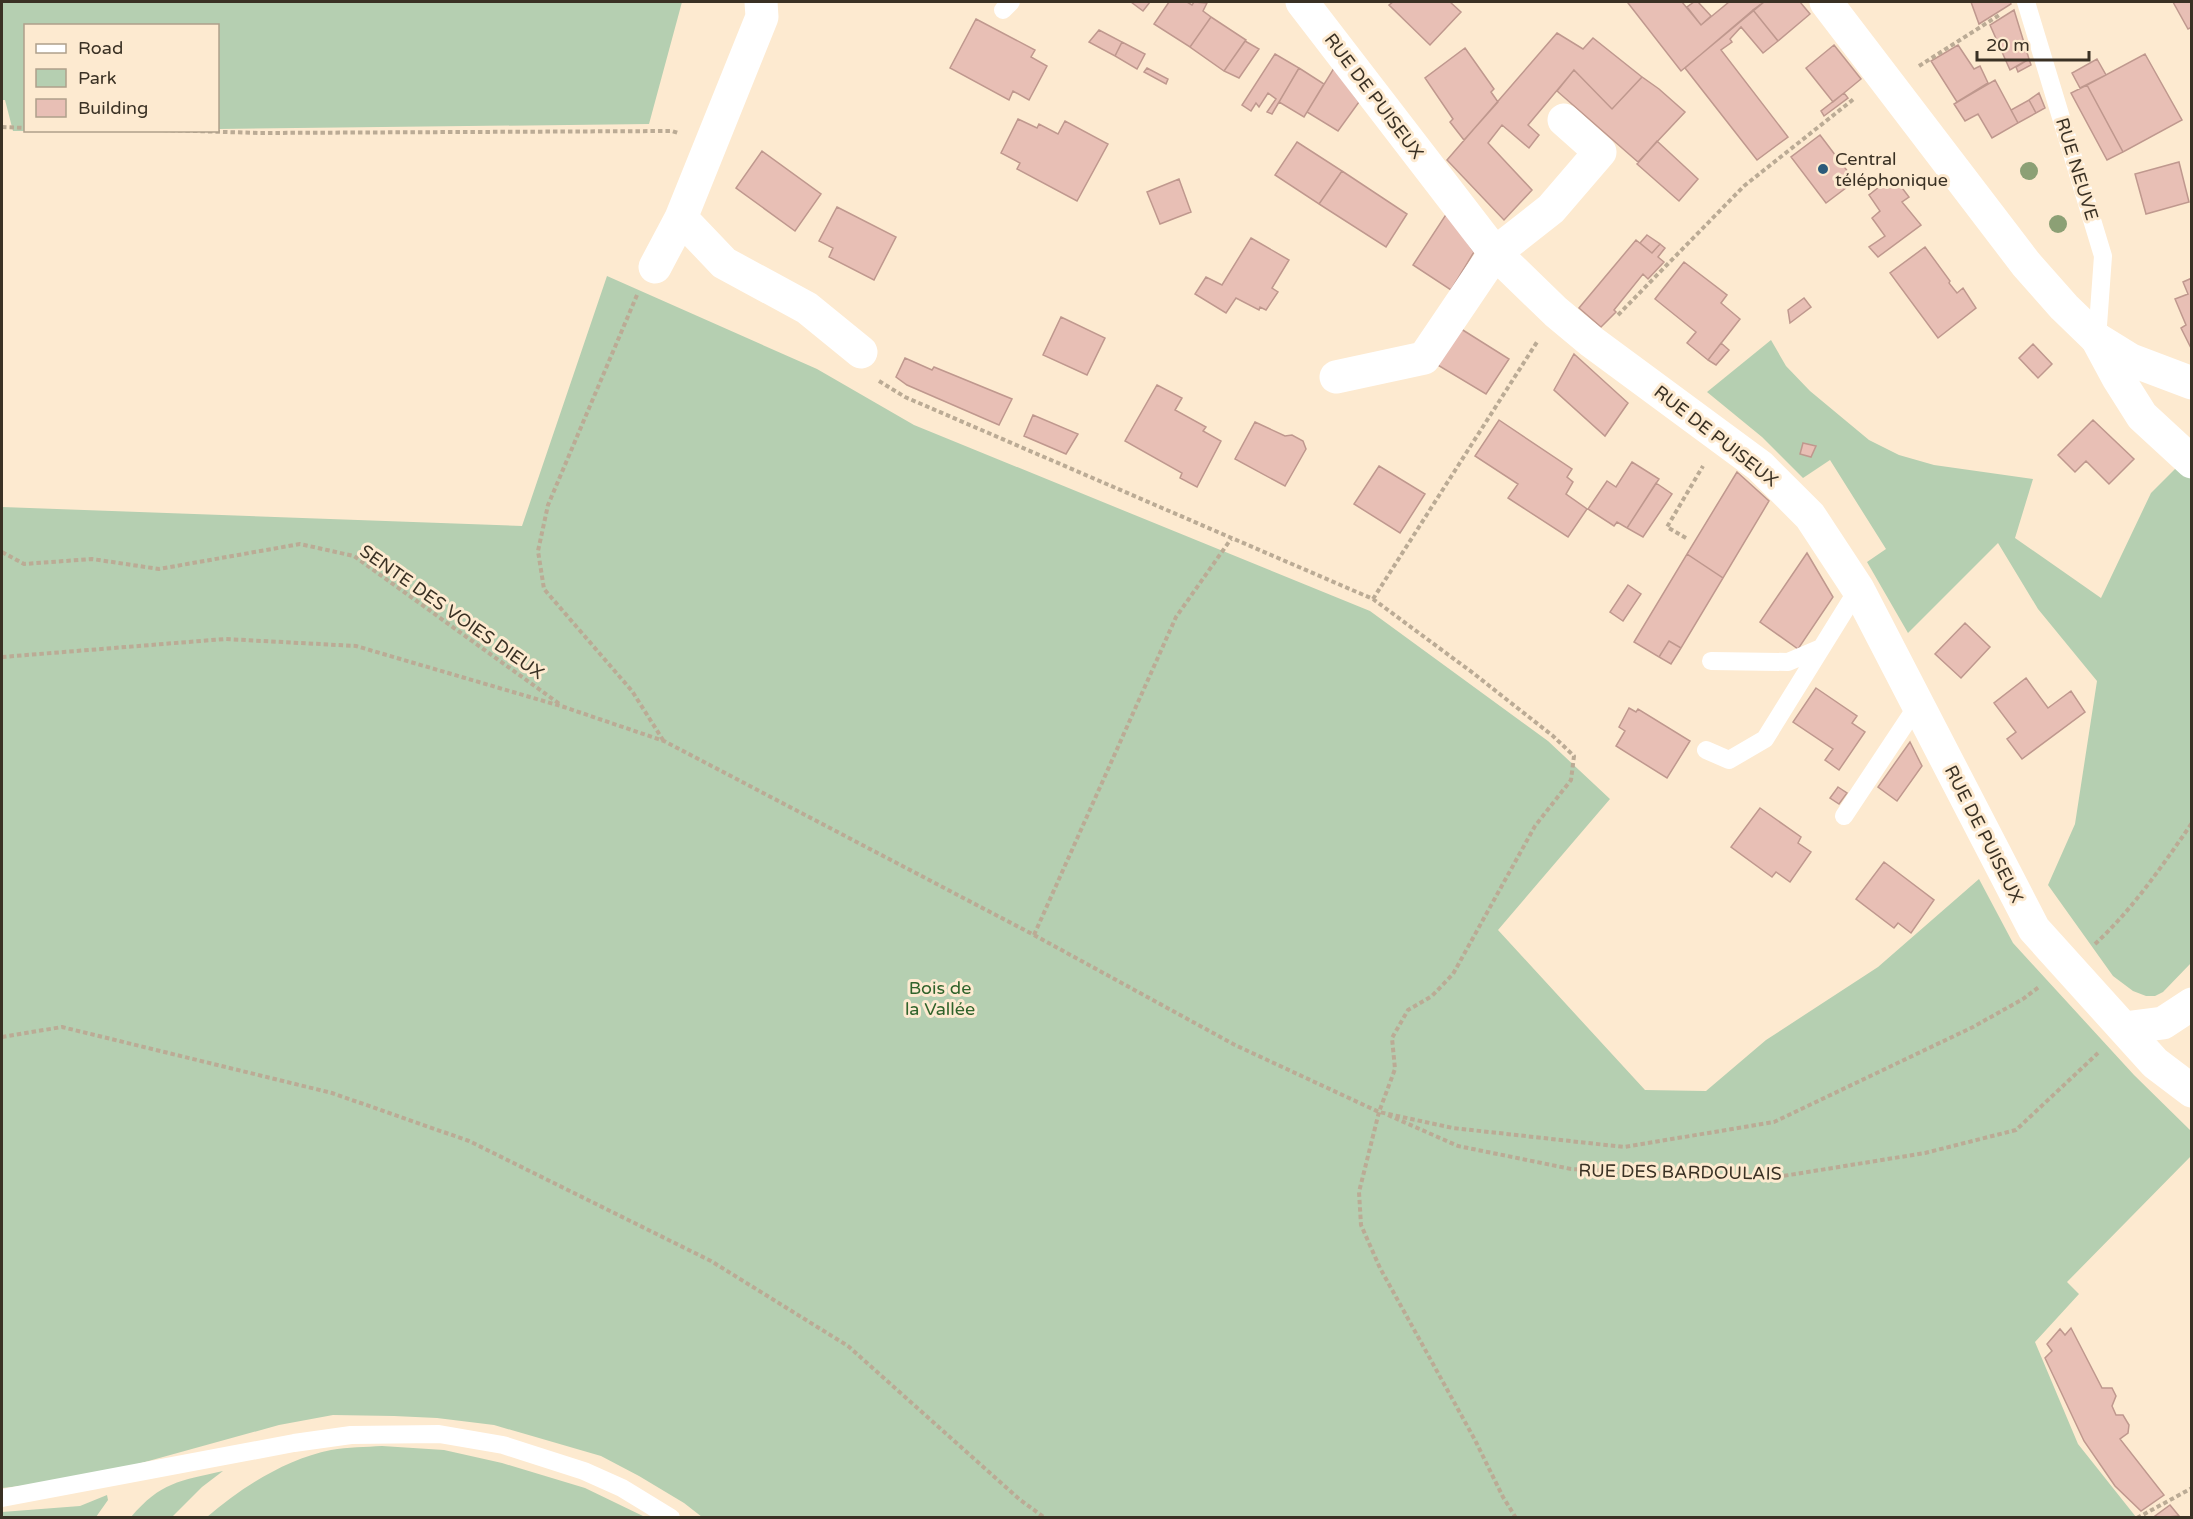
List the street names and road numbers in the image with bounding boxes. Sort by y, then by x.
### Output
street label: RUE DE PUISEUX [1320,29,1428,163]
street label: RUE NEUVE [2051,115,2103,223]
street label: RUE DE PUISEUX [1650,381,1782,491]
street label: SENTE DES VOIES DIEUX [356,540,548,684]
street label: RUE DE PUISEUX [1940,762,2028,906]
street label: RUE DES BARDOULAIS [1578,1159,1782,1185]

